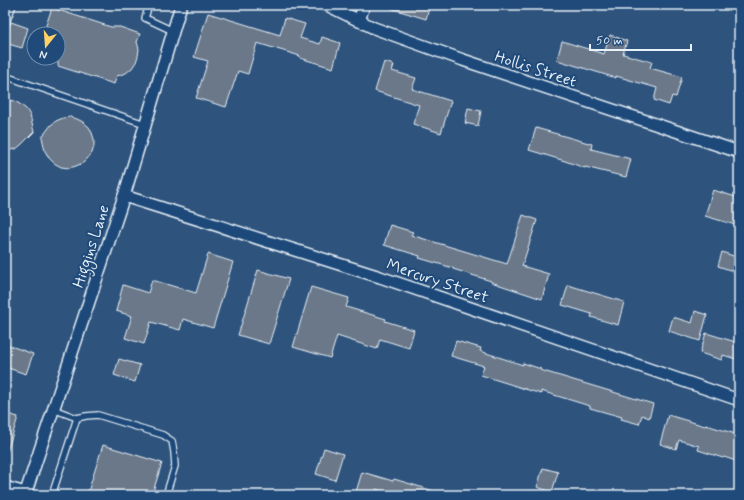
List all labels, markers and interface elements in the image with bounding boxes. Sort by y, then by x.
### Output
north arrow [26,26,66,66]
scale bar [590,26,691,52]
text: 50 m [596,33,623,49]
street label: Hollis Street [492,46,579,93]
text: N [38,47,49,62]
street label: Higgins Lane [68,202,116,291]
street label: Mercury Street [384,254,492,309]

